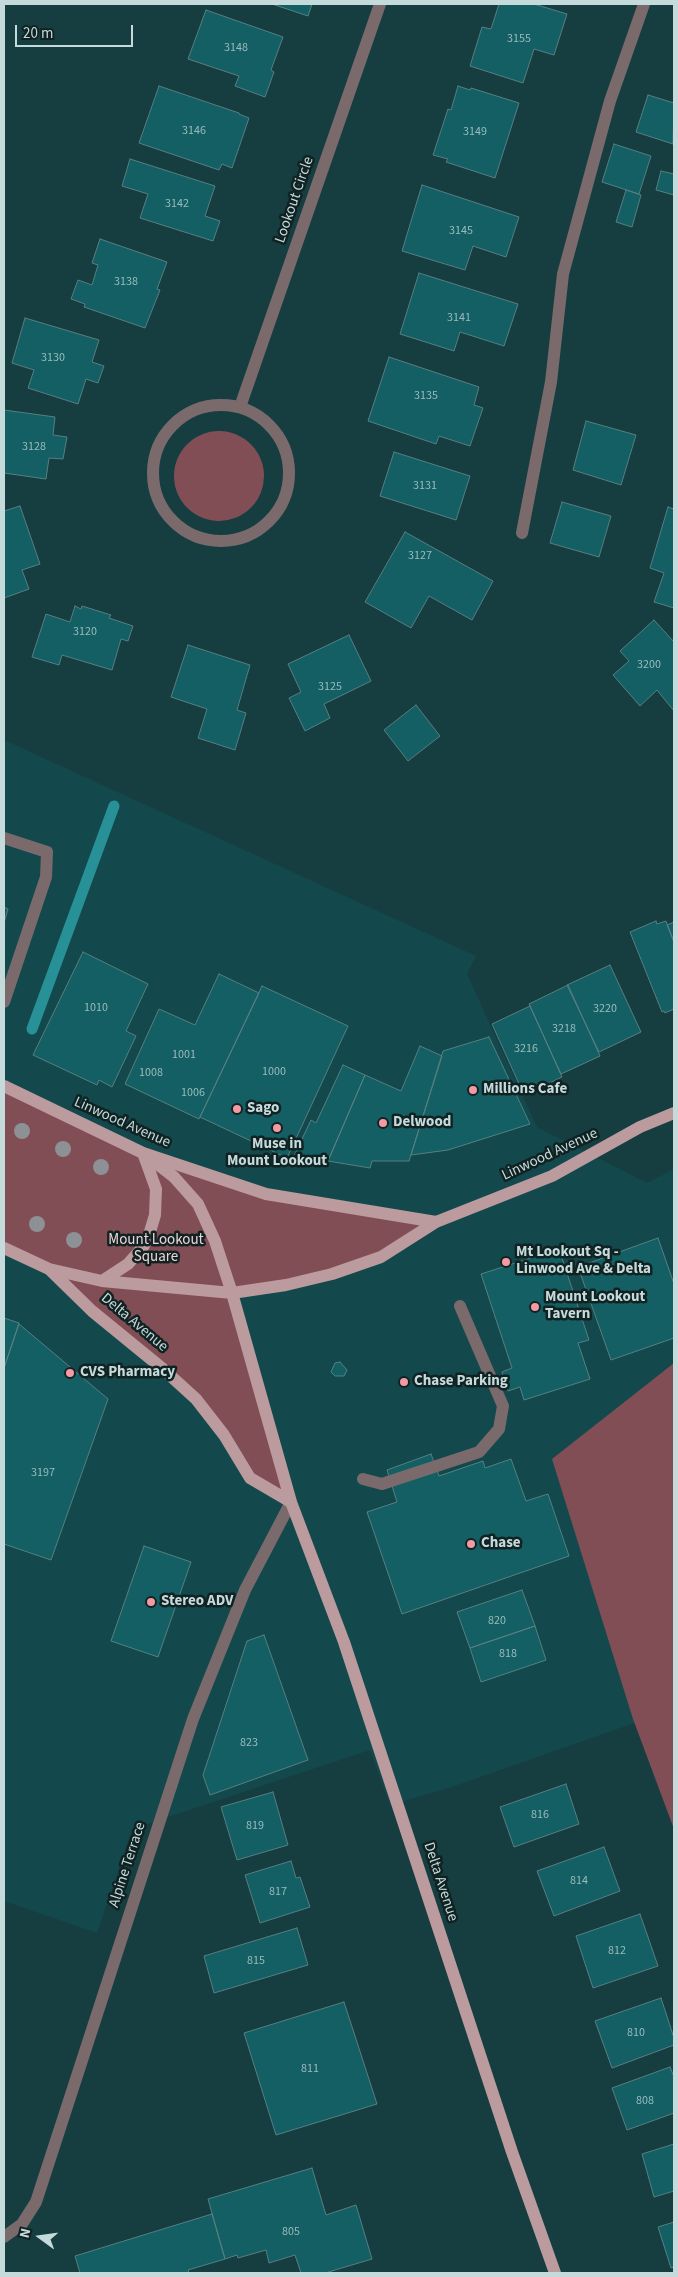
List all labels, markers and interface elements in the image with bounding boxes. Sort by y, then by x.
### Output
scale bar [18,15,135,47]
text: 20 m [23,23,53,44]
house number: 3155 [507,32,531,46]
house number: 3148 [224,41,248,55]
house number: 3146 [182,124,206,138]
house number: 3149 [463,125,487,139]
street label: Lookout Circle [272,154,318,246]
house number: 3142 [165,197,189,211]
house number: 3145 [449,224,473,238]
house number: 3138 [114,275,138,289]
house number: 3141 [447,311,471,325]
house number: 3130 [41,351,65,365]
house number: 3135 [414,389,438,403]
house number: 3128 [22,440,46,454]
house number: 3131 [413,479,437,493]
house number: 3127 [408,549,432,563]
house number: 3120 [73,625,97,639]
house number: 3200 [637,658,661,672]
house number: 3125 [318,680,342,694]
house number: 1010 [84,1001,108,1015]
house number: 3220 [593,1002,617,1016]
house number: 3218 [552,1022,576,1036]
house number: 3216 [514,1042,538,1056]
house number: 1001 [172,1048,196,1062]
house number: 1000 [262,1065,286,1079]
house number: 1008 [139,1066,163,1080]
place label: Millions Cafe [483,1081,567,1099]
marker: Millions Cafe [467,1084,479,1096]
house number: 1006 [181,1086,205,1100]
street label: Linwood Avenue [71,1094,173,1152]
place label: Sago [247,1100,279,1118]
marker: Sago [231,1103,243,1115]
place label: Delwood [393,1114,451,1132]
marker: Delwood [377,1117,389,1129]
marker: Muse in Mount Lookout [271,1122,283,1134]
street label: Linwood Avenue [499,1125,601,1185]
place label: Muse in Mount Lookout [227,1136,327,1171]
park label: Mount Lookout Square [108,1232,204,1267]
place label: Mt Lookout Sq - Linwood Ave & Delta [516,1244,651,1279]
marker: Mt Lookout Sq - Linwood Ave & Delta [500,1256,512,1268]
place label: Mount Lookout Tavern [545,1289,645,1324]
street label: Delta Avenue [97,1290,171,1356]
marker: Mount Lookout Tavern [529,1301,541,1313]
place label: CVS Pharmacy [80,1364,175,1382]
marker: CVS Pharmacy [64,1367,76,1379]
place label: Chase Parking [414,1373,508,1391]
marker: Chase Parking [398,1376,410,1388]
house number: 3197 [31,1466,55,1480]
place label: Chase [481,1535,521,1553]
marker: Chase [465,1538,477,1550]
place label: Stereo ADV [161,1593,233,1611]
marker: Stereo ADV [145,1596,157,1608]
house number: 820 [488,1614,506,1628]
house number: 818 [499,1647,517,1661]
house number: 823 [240,1736,258,1750]
house number: 816 [531,1808,549,1822]
house number: 819 [246,1819,264,1833]
street label: Alpine Terrace [106,1820,150,1910]
street label: Delta Avenue [419,1840,461,1924]
house number: 814 [570,1874,588,1888]
house number: 817 [269,1885,287,1899]
house number: 812 [608,1944,626,1958]
house number: 815 [247,1954,265,1968]
house number: 810 [627,2026,645,2040]
house number: 811 [301,2062,319,2076]
house number: 808 [636,2094,654,2108]
north arrow [15,2212,65,2262]
house number: 805 [282,2225,300,2239]
text: N [15,2226,36,2240]

